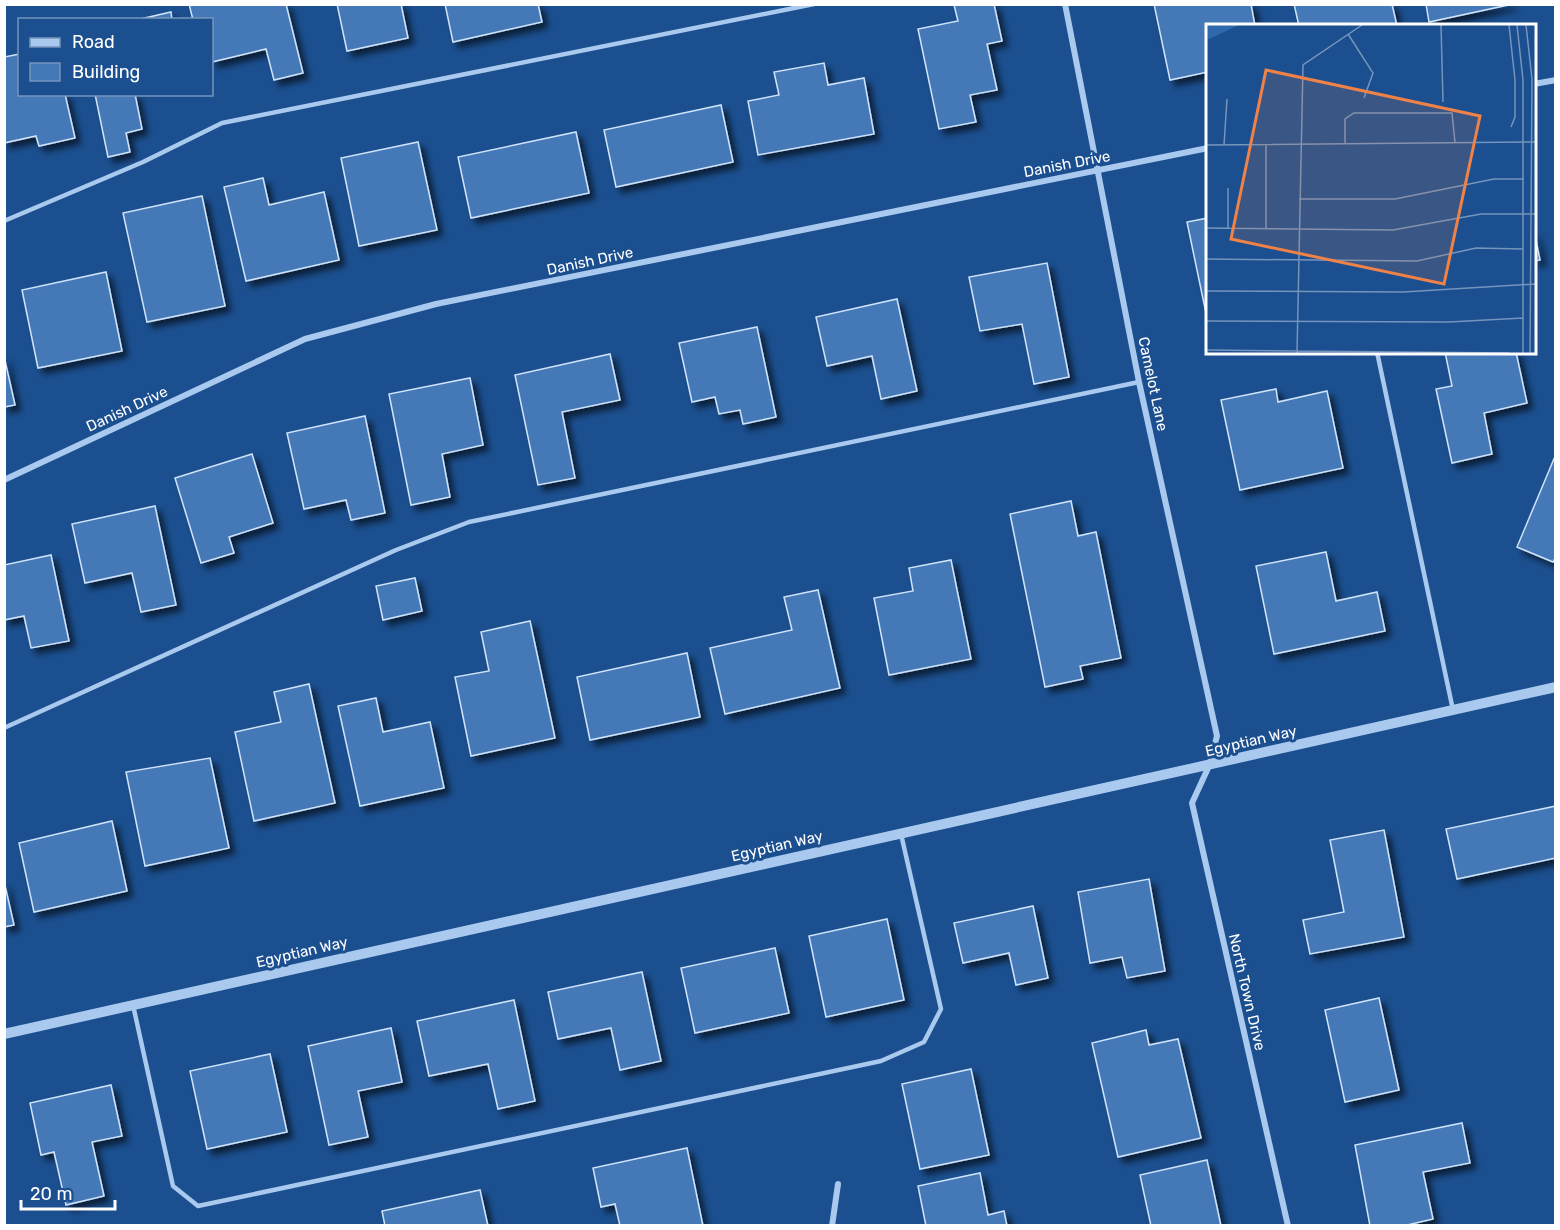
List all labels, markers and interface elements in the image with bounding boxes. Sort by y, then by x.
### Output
legend [18,18,213,96]
inset map [1206,24,1536,354]
text: Road [72,31,115,53]
text: Building [72,61,140,83]
street label: Danish Drive [1022,147,1112,181]
street label: Danish Drive [545,243,635,279]
street label: Camelot Lane [1134,335,1172,433]
street label: Danish Drive [83,382,171,436]
street label: Egyptian Way [1203,722,1299,760]
street label: Egyptian Way [729,827,825,865]
street label: North Town Drive [1225,932,1269,1052]
street label: Egyptian Way [254,933,350,971]
scale bar [21,1173,116,1211]
text: 20 m [30,1183,72,1205]

